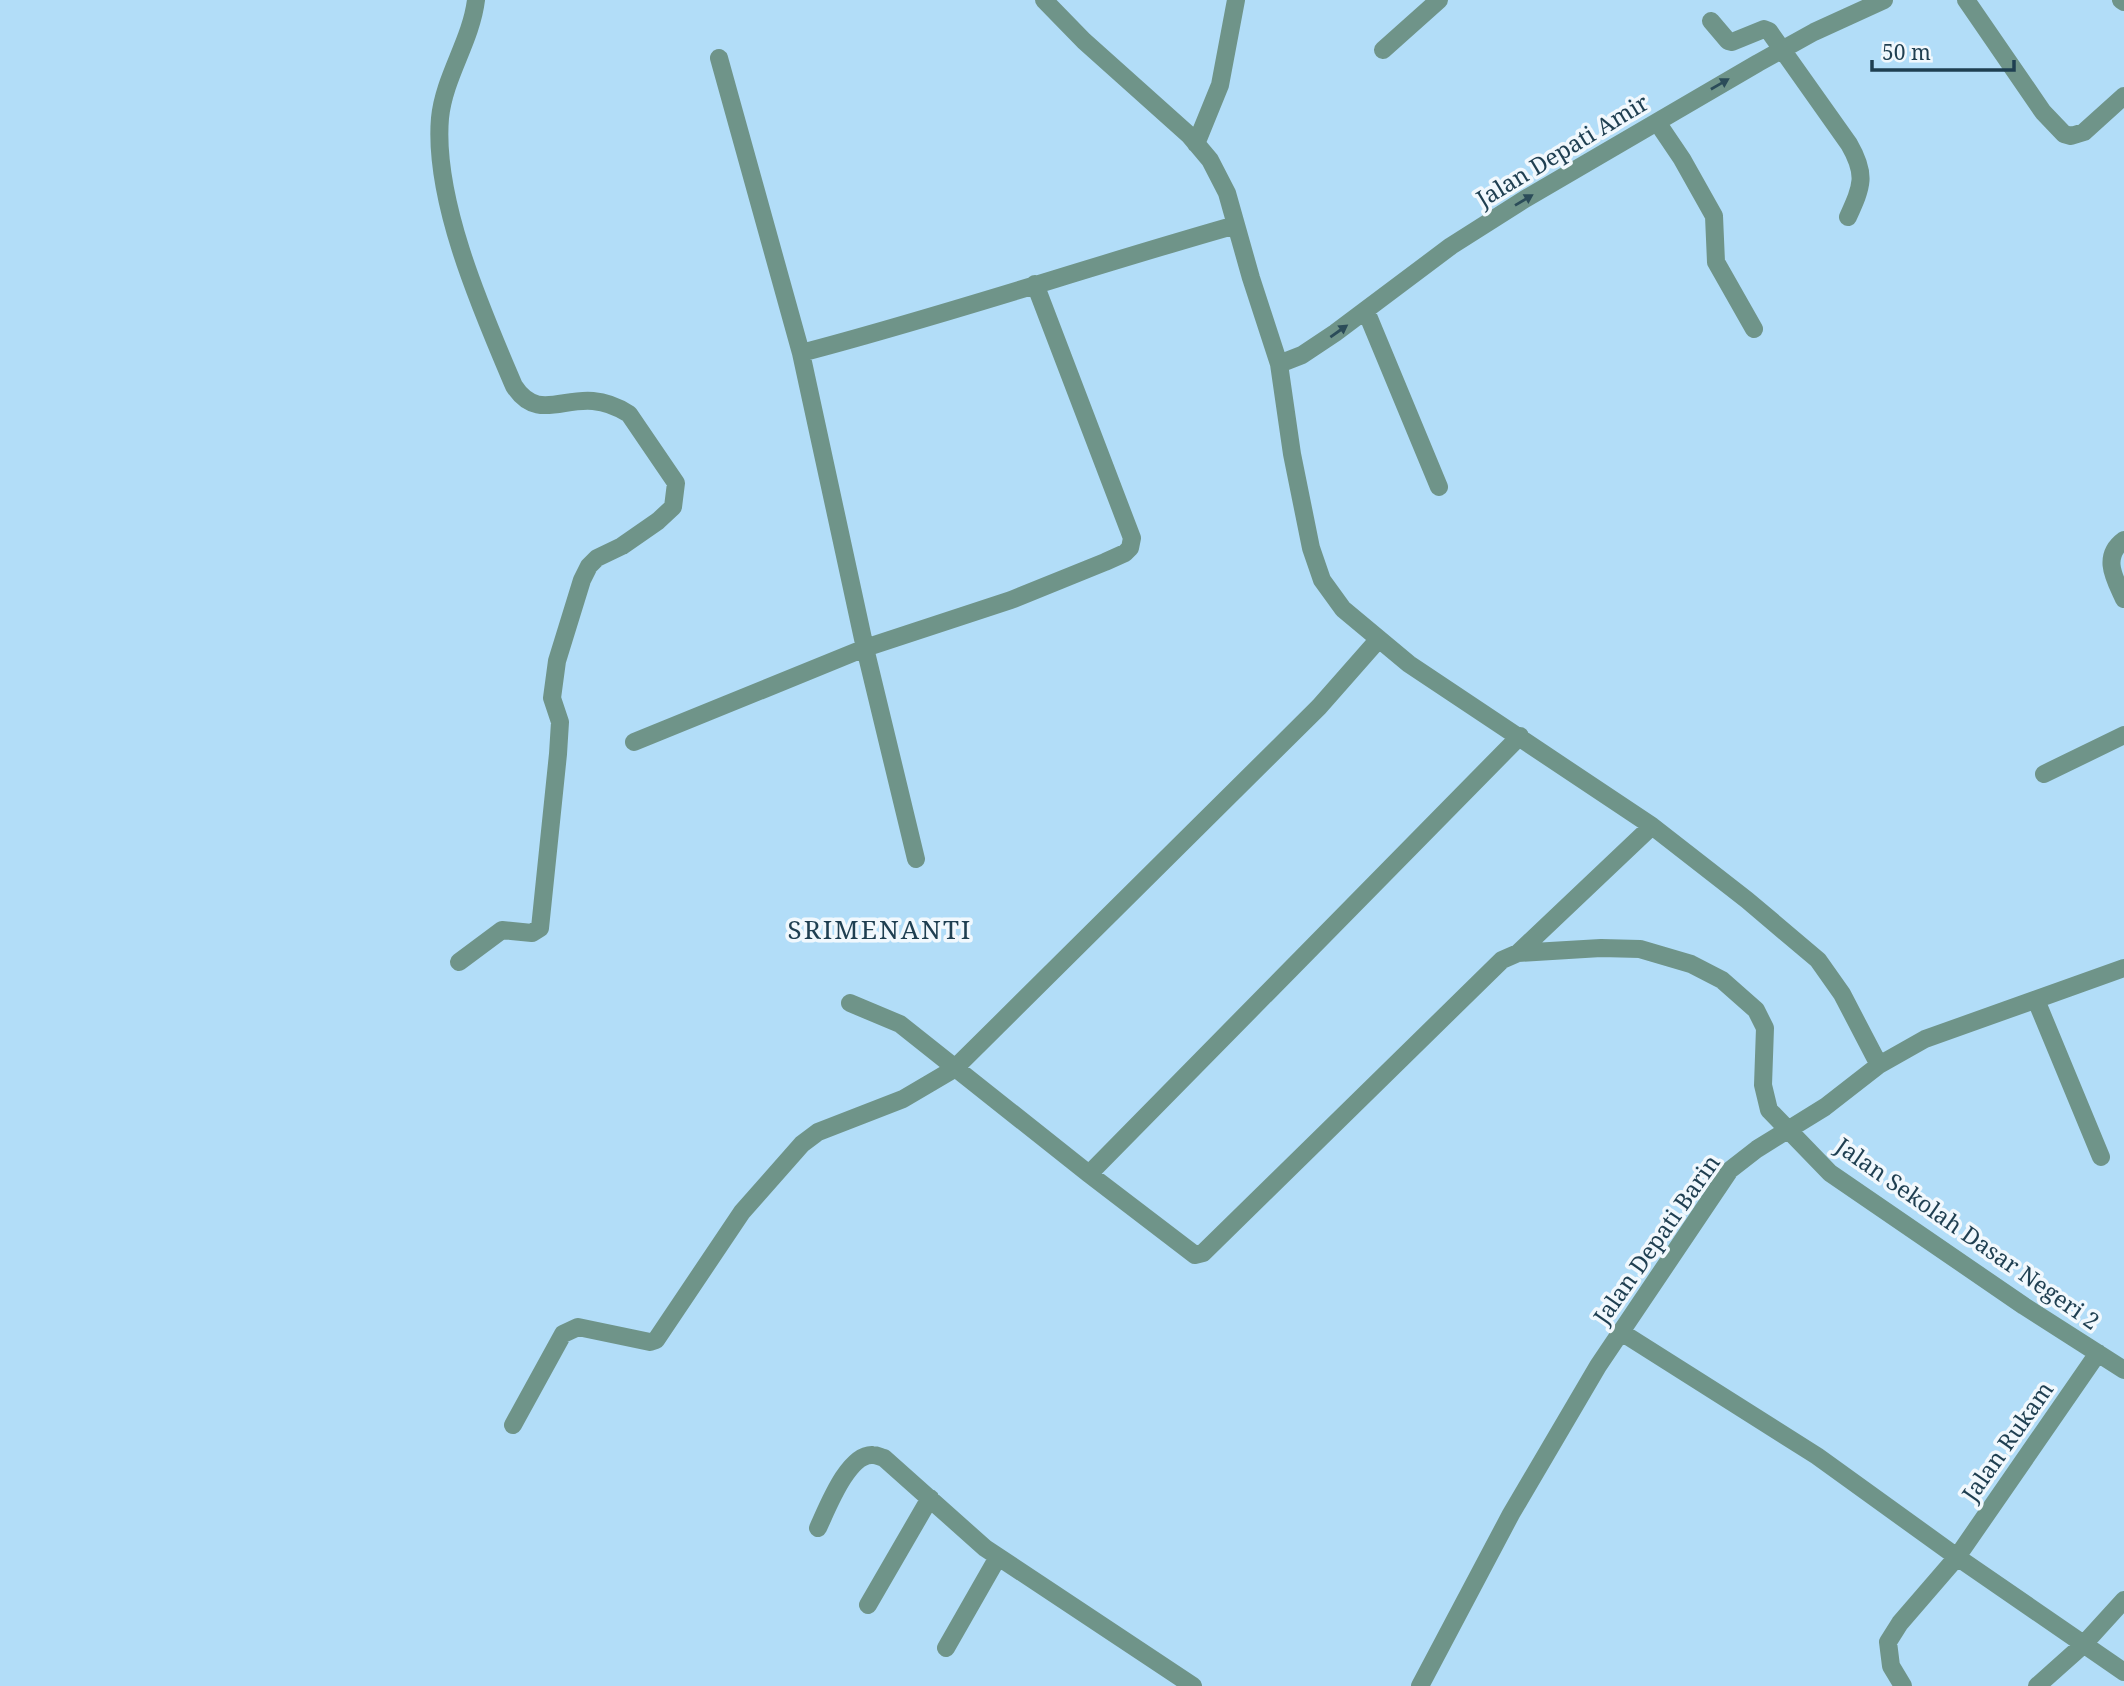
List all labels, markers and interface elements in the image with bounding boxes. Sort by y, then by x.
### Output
scale bar [1872,28,2014,72]
text: 50 m [1882,38,1931,66]
one-way arrow [1711,78,1730,91]
street label: Jalan Depati Amir [1469,86,1654,215]
one-way arrow [1515,193,1534,206]
one-way arrow [1330,324,1348,338]
district label: SRIMENANTI [788,911,972,947]
street label: Jalan Sekolah Dasar Negeri 2 [1829,1129,2106,1336]
street label: Jalan Depati Barin [1585,1148,1727,1331]
street label: Jalan Rukam [1953,1374,2060,1508]

